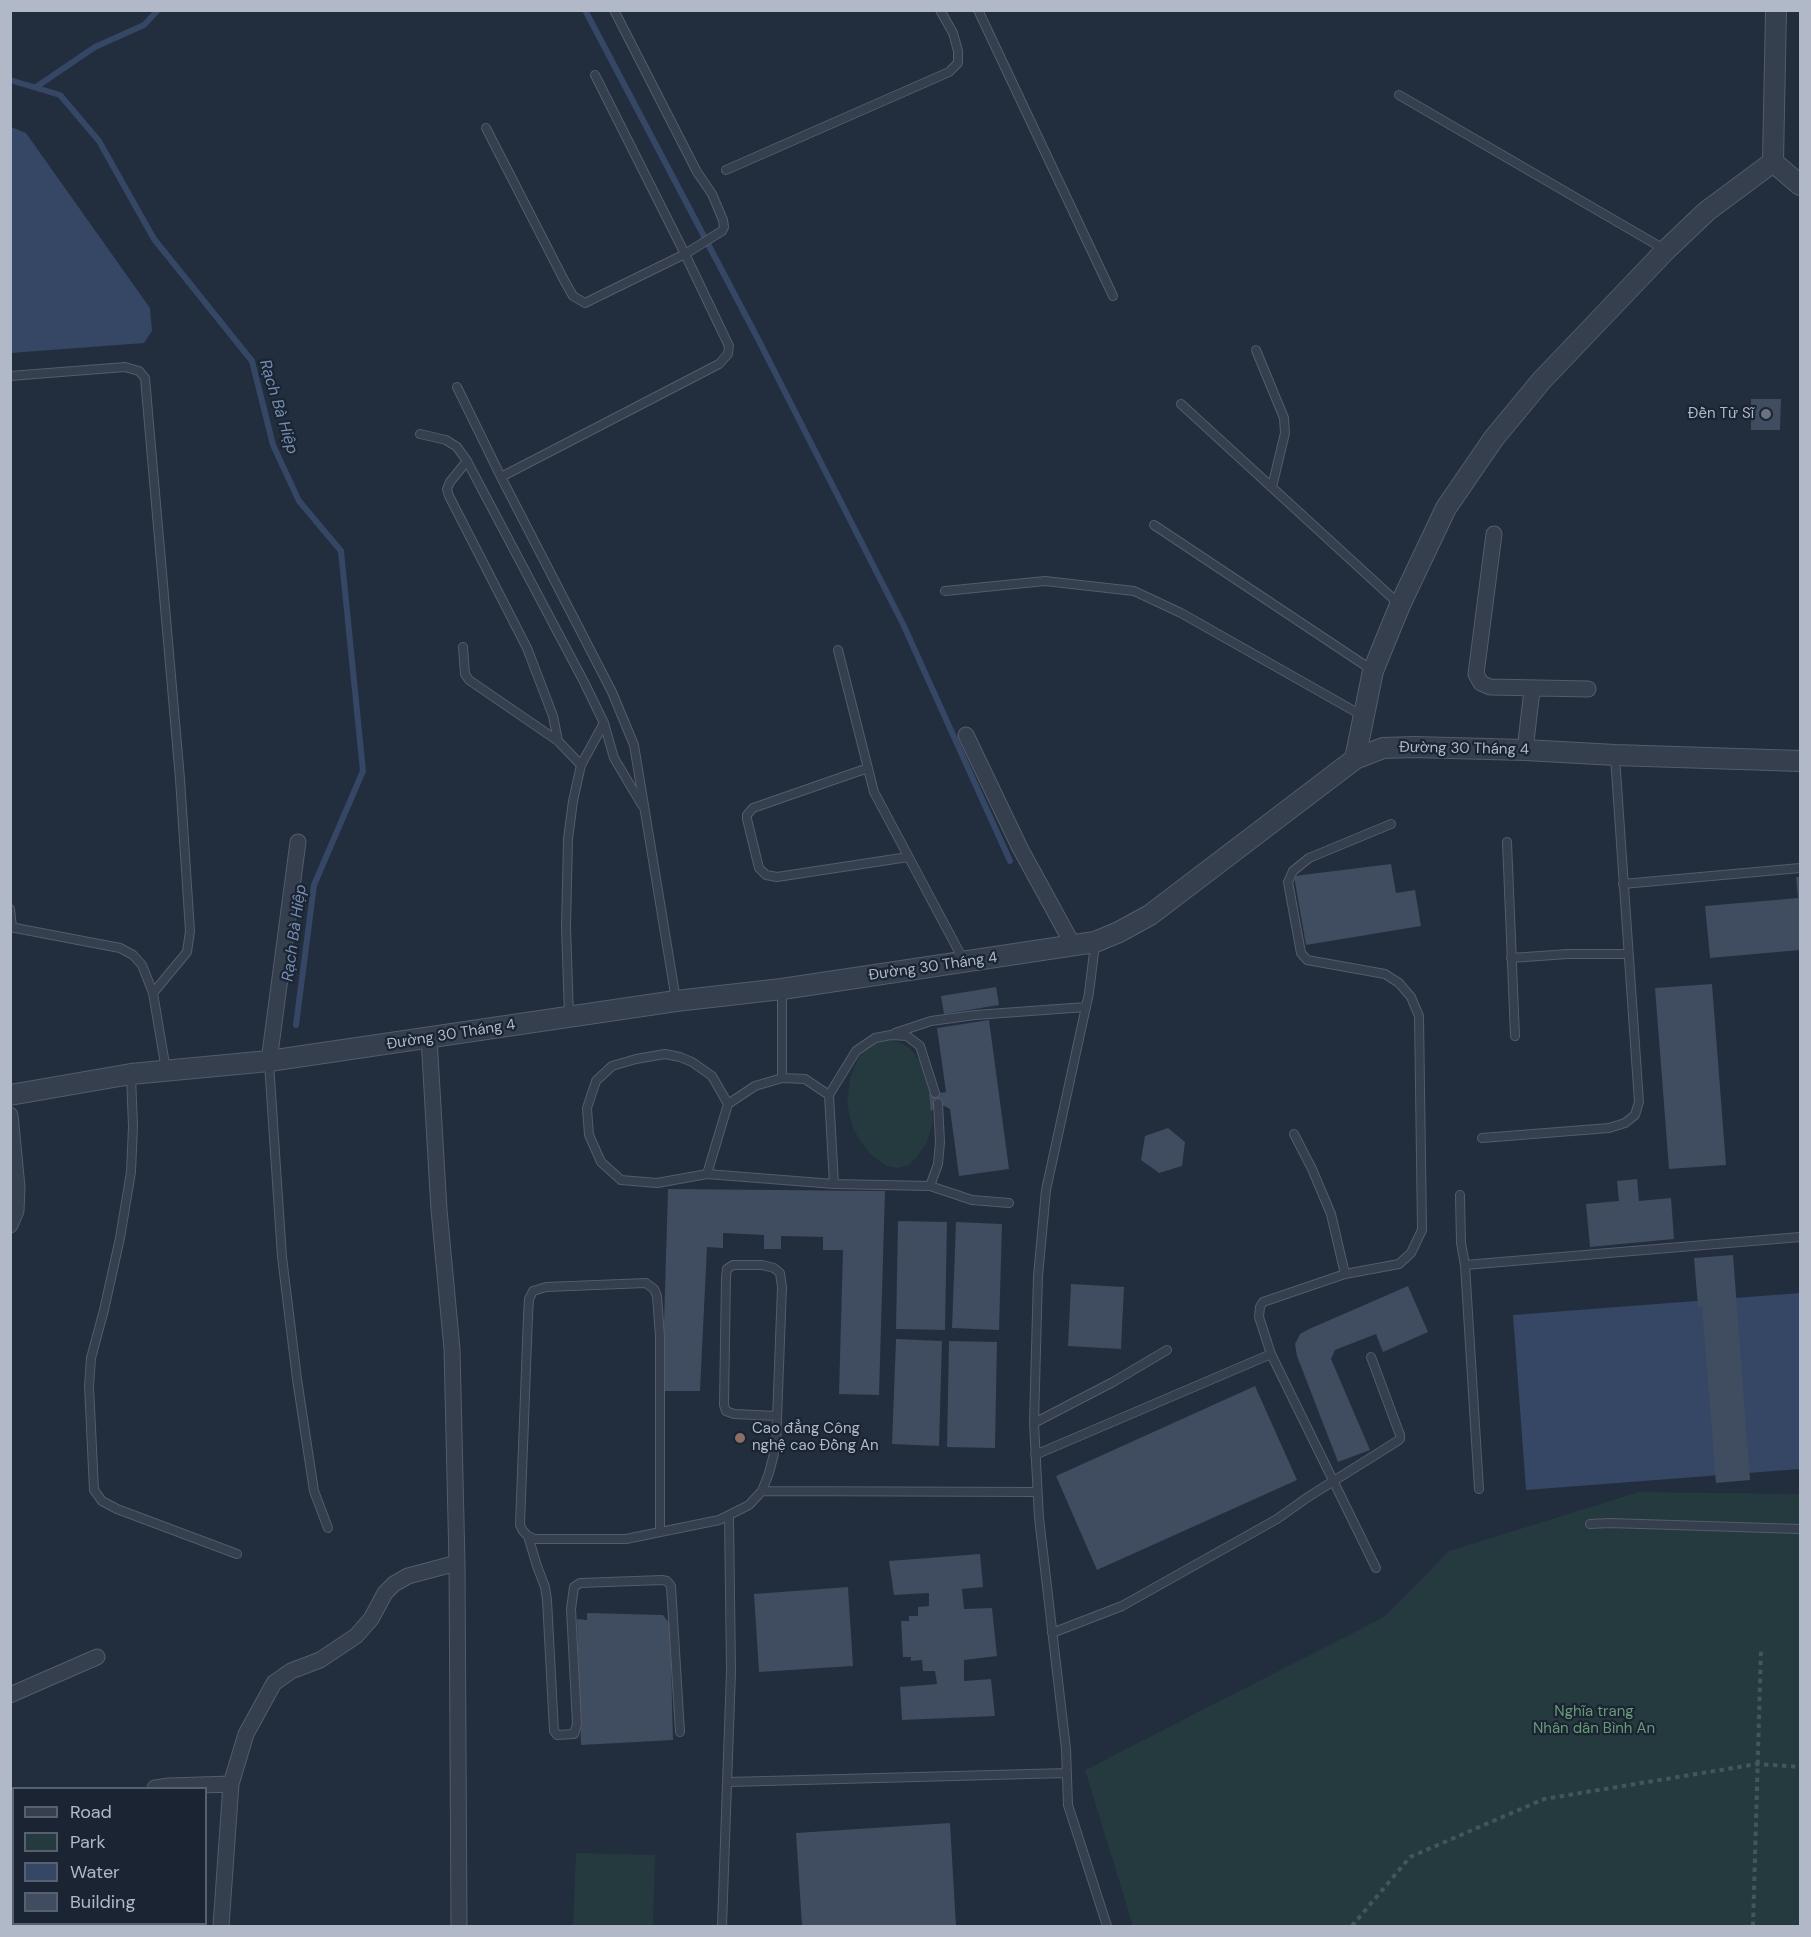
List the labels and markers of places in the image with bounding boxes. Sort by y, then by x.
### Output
place label: Đền Tử Sĩ [1688,405,1754,423]
marker: Đền Tử Sĩ [1759,407,1773,421]
place label: Cao đẳng Công nghệ cao Đồng An [752,1420,879,1455]
marker: Cao đẳng Công nghệ cao Đồng An [733,1431,747,1445]

